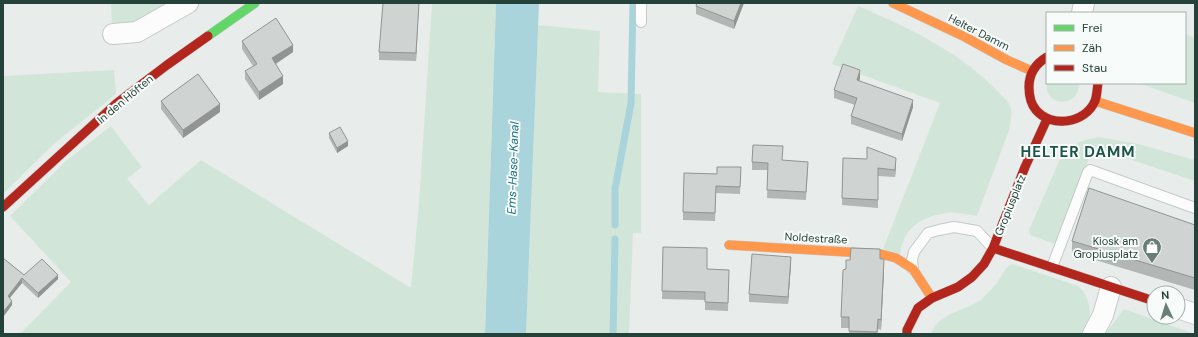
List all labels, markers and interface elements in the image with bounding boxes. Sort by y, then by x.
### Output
street label: Helter Damm [946,11,1012,53]
legend [1046,12,1186,84]
text: Frei [1082,20,1102,36]
text: Zäh [1082,40,1102,56]
text: Stau [1082,60,1107,76]
street label: In den Höften [94,72,156,126]
water label: Ems-Hase-Kanal [503,121,523,215]
district label: HELTER DAMM [1021,142,1135,162]
street label: Gropiusplatz [991,172,1029,238]
street label: Noldestraße [784,229,848,247]
place label: Kiosk am Gropiusplatz [1073,234,1138,261]
shop icon: Kiosk am Gropiusplatz [1141,236,1163,264]
north arrow [1146,285,1186,325]
text: N [1161,288,1170,302]

